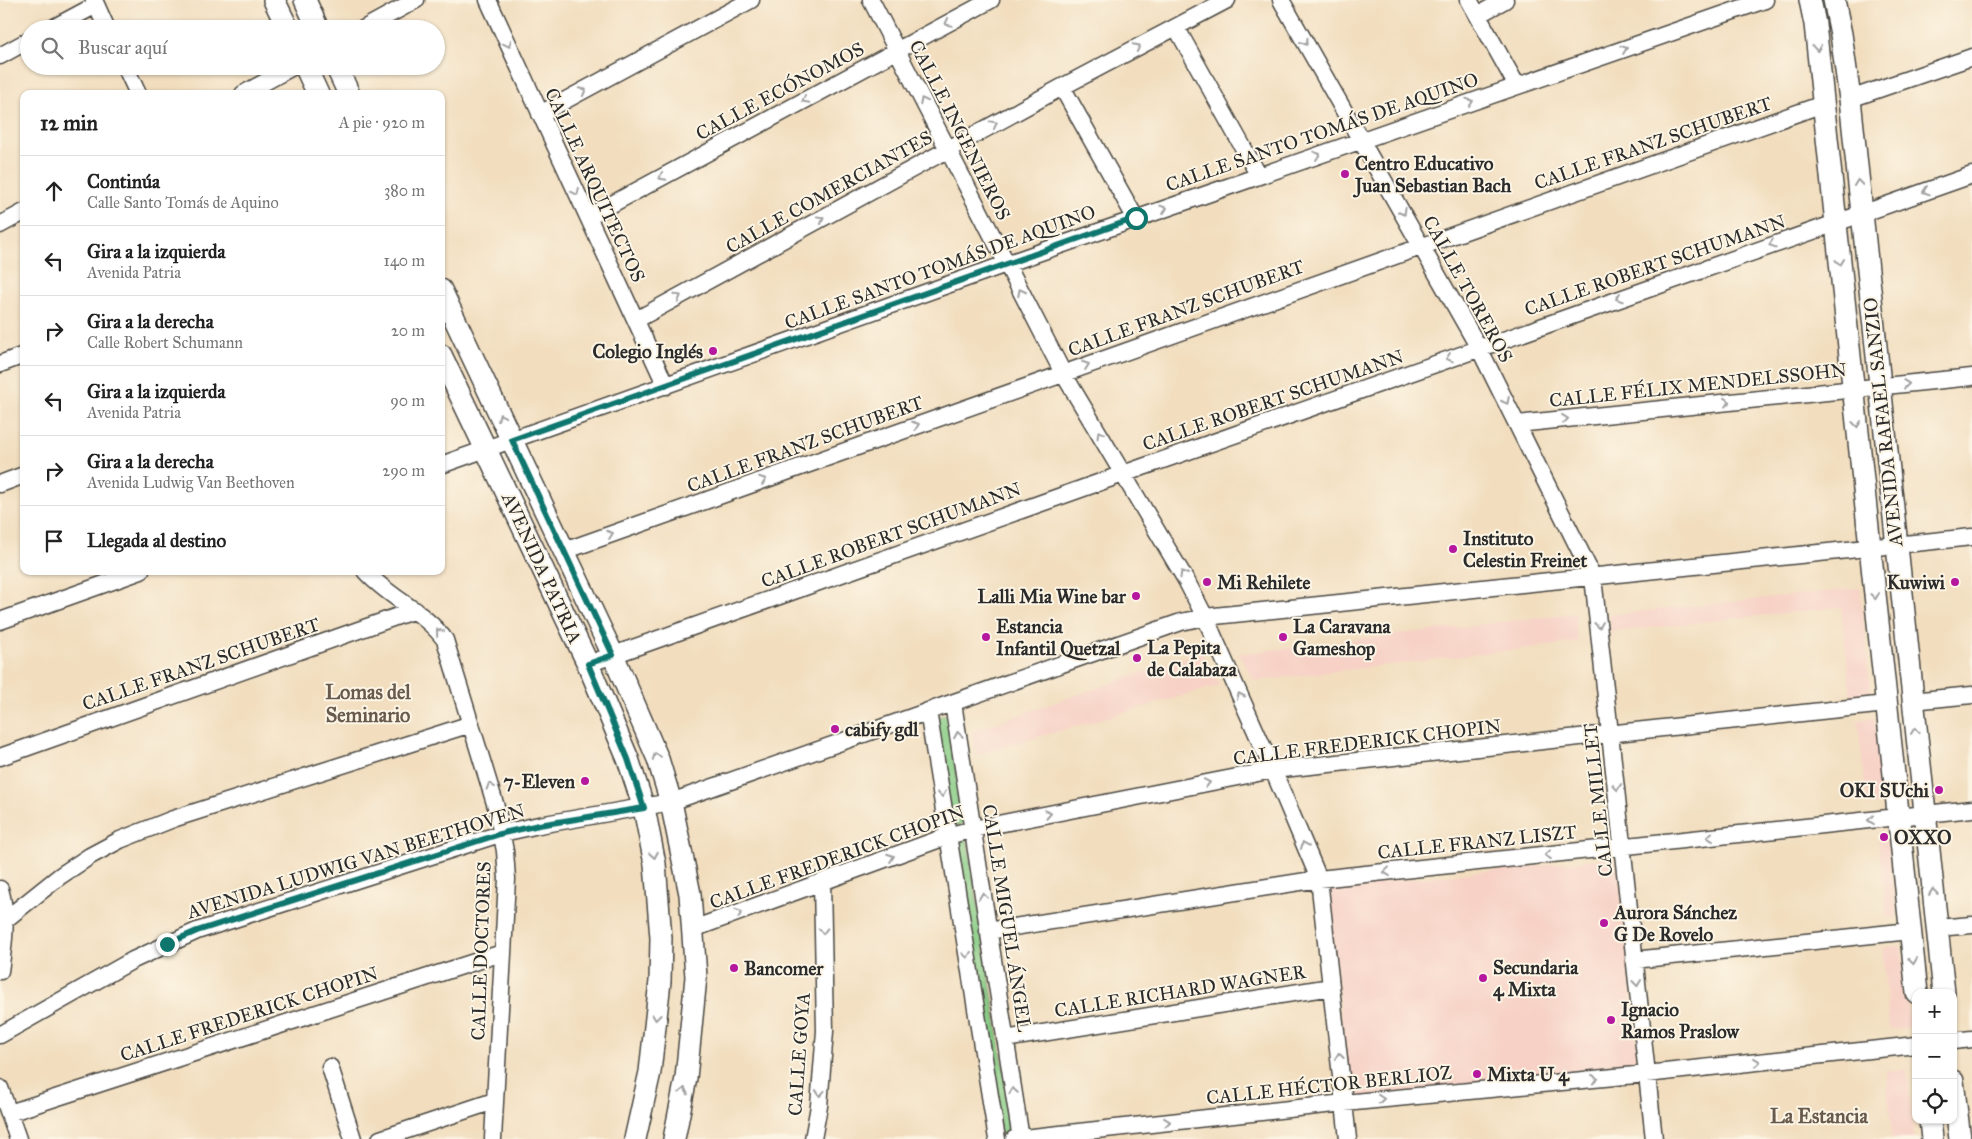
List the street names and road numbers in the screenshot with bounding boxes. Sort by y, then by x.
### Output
street label: CALLE ECÓNOMOS [691,36,868,145]
street label: CALLE INGENIEROS [905,36,1016,224]
street label: CALLE SANTO TOMÁS DE AQUINO [1162,67,1481,196]
street label: CALLE ARQUITECTOS [540,84,650,286]
street label: CALLE FRANZ SCHUBERT [1531,91,1775,195]
street label: CALLE COMERCIANTES [722,126,936,258]
street label: CALLE SANTO TOMÁS DE AQUINO [781,199,1099,334]
street label: CALLE ROBERT SCHUMANN [1521,209,1789,321]
street label: CALLE TOREROS [1418,212,1518,366]
street label: CALLE FRANZ SCHUBERT [1065,255,1307,361]
street label: AVENIDA RAFAEL SANZIO [1858,296,1908,549]
street label: CALLE ROBERT SCHUMANN [1139,344,1407,456]
street label: CALLE FÉLIX MENDELSSOHN [1548,357,1848,412]
street label: CALLE FRANZ SCHUBERT [684,391,926,497]
street label: CALLE ROBERT SCHUMANN [758,477,1024,593]
street label: AVENIDA PATRIA [497,488,587,647]
street label: CALLE FRANZ SCHUBERT [79,612,323,716]
street label: CALLE FREDERICK CHOPIN [1232,714,1502,770]
street label: CALLE MILLET [1579,722,1617,878]
street label: AVENIDA LUDWIG VAN BEETHOVEN [183,799,528,924]
street label: CALLE FREDERICK CHOPIN [706,800,968,914]
street label: CALLE MIGUEL ÁNGEL [978,803,1037,1033]
street label: CALLE FRANZ LISZT [1376,820,1578,864]
street label: CALLE DOCTORES [466,861,496,1041]
street label: CALLE RICHARD WAGNER [1053,960,1308,1022]
street label: CALLE FREDERICK CHOPIN [117,961,381,1067]
street label: CALLE GOYA [783,991,815,1117]
street label: CALLE HÉCTOR BERLIOZ [1205,1060,1453,1109]

